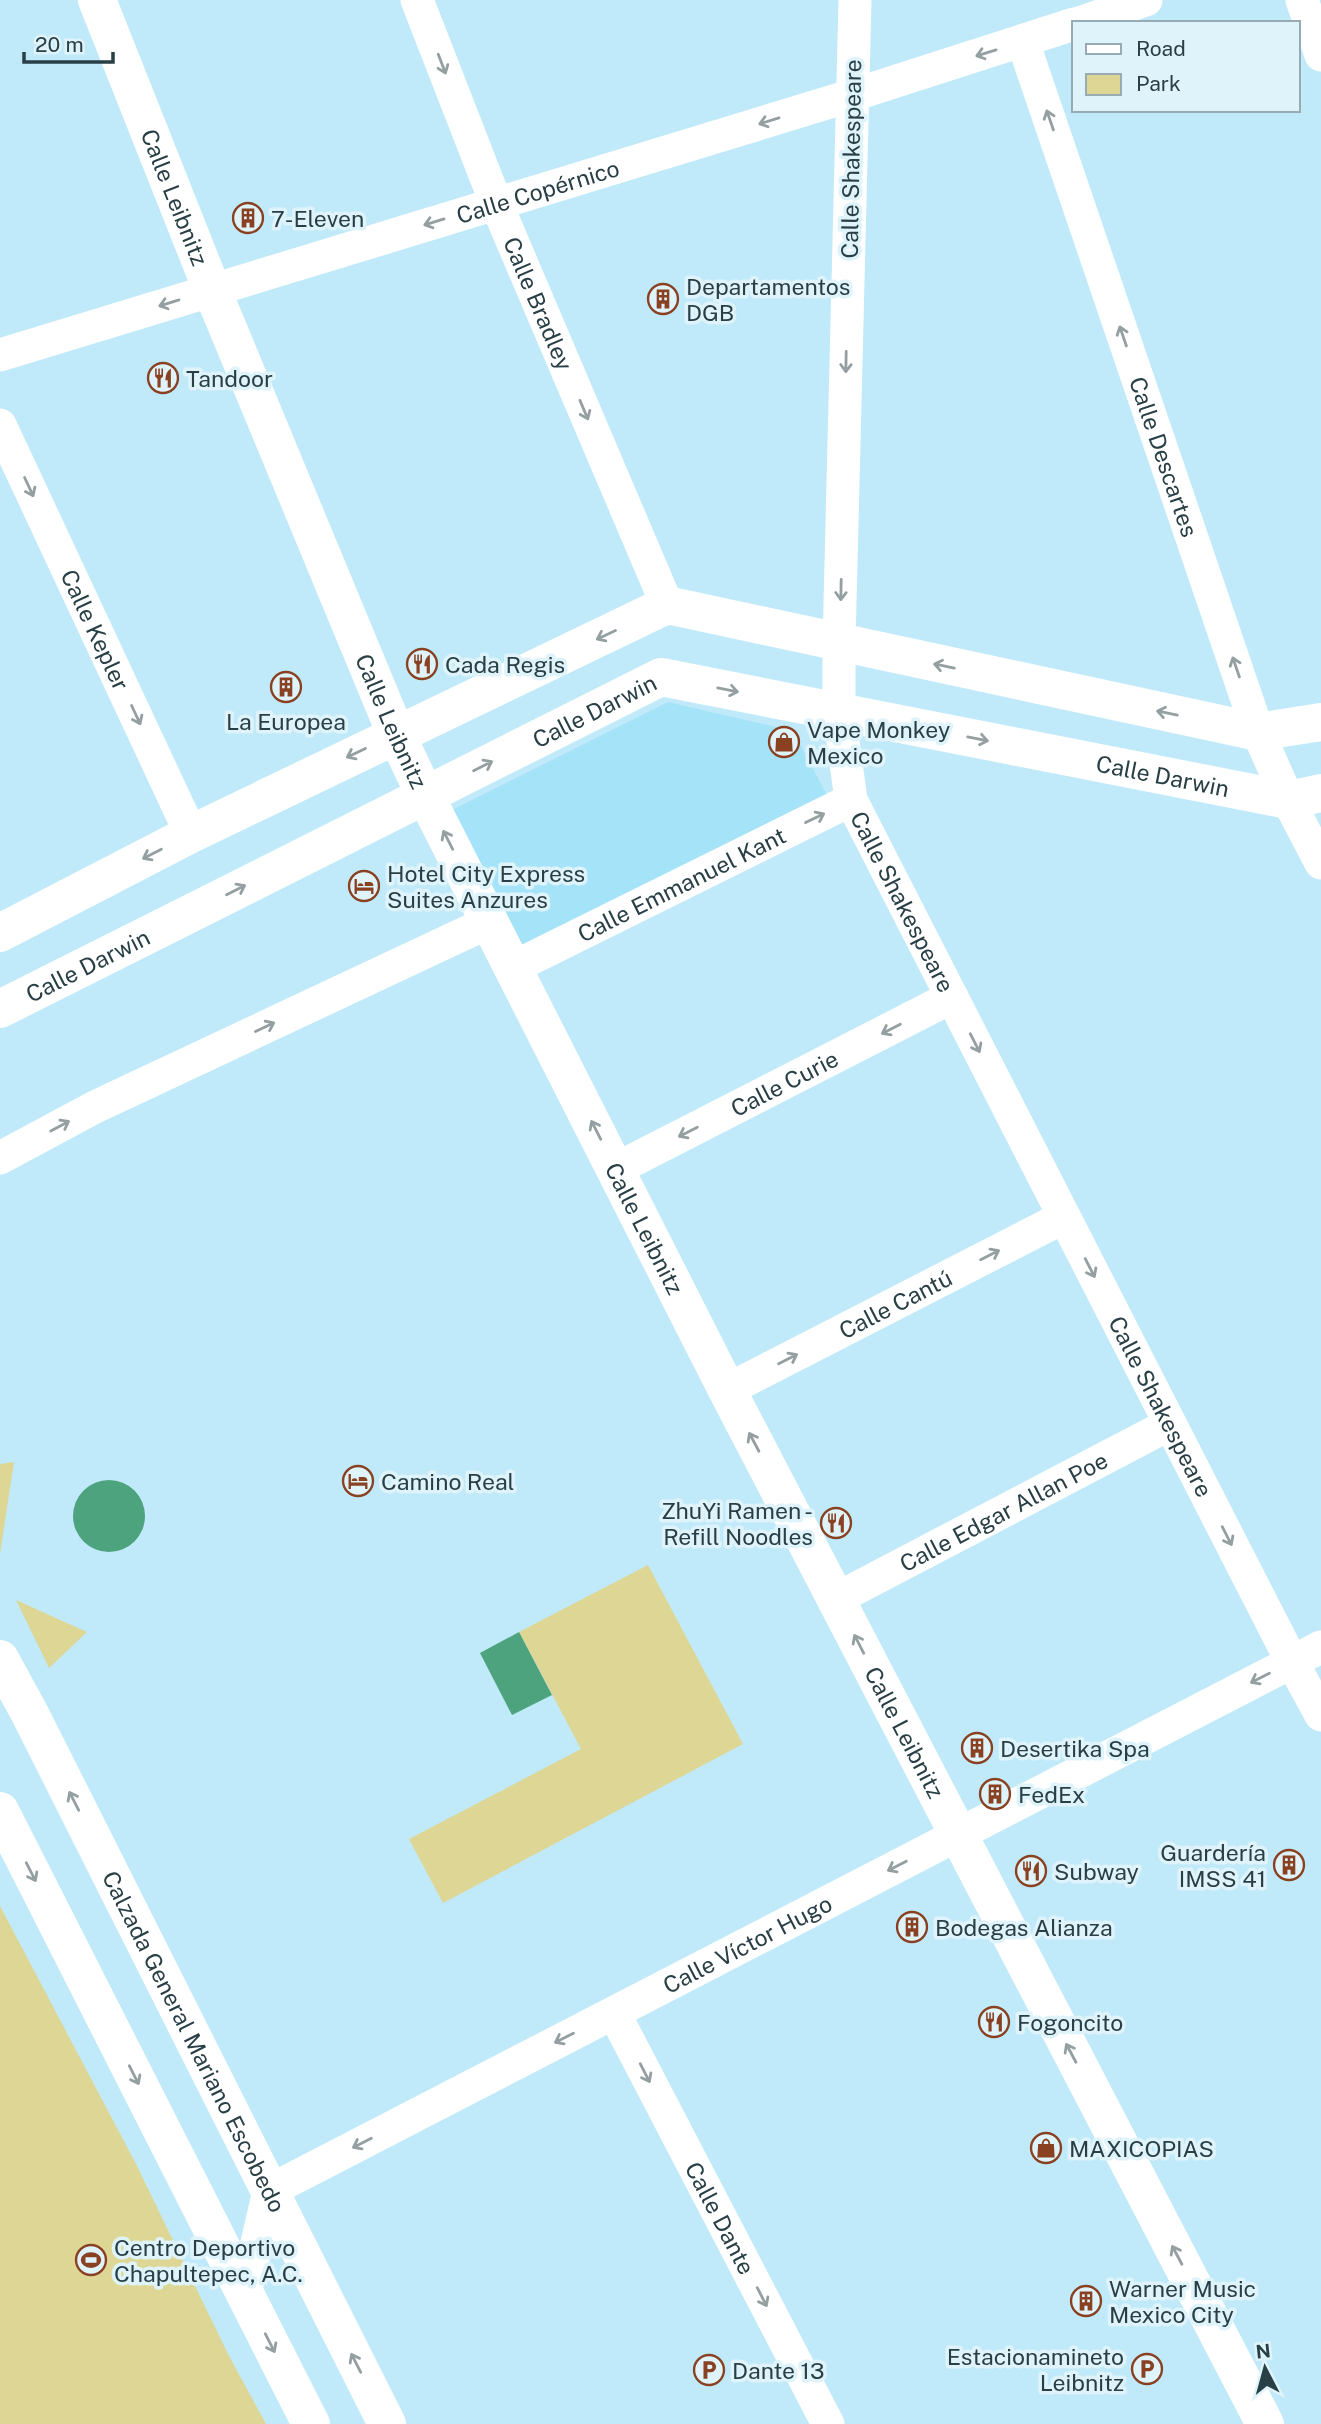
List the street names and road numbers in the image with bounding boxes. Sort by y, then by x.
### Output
street label: Calle Shakespeare [836,59,866,259]
street label: Calle Leibnitz [136,125,214,269]
street label: Calle Copérnico [453,154,622,229]
street label: Calle Bradley [498,233,579,374]
street label: Calle Descartes [1124,373,1204,540]
street label: Calle Kepler [56,565,135,694]
street label: Calle Leibnitz [351,650,433,793]
street label: Calle Darwin [528,668,661,753]
street label: Calle Darwin [1094,749,1232,802]
street label: Calle Shakespeare [845,807,960,996]
street label: Calle Emmanuel Kant [573,821,790,947]
street label: Calle Darwin [21,923,154,1007]
street label: Calle Curie [726,1044,842,1122]
street label: Calle Leibnitz [600,1158,690,1299]
street label: Calle Cantú [834,1264,956,1344]
street label: Calle Shakespeare [1104,1311,1219,1501]
street label: Calle Edgar Allan Poe [895,1446,1112,1577]
street label: Calle Leibnitz [860,1662,950,1802]
street label: Calzada General Mariano Escobedo [98,1866,292,2216]
street label: Calle Víctor Hugo [658,1889,836,1999]
street label: Calle Dante [680,2157,761,2279]

